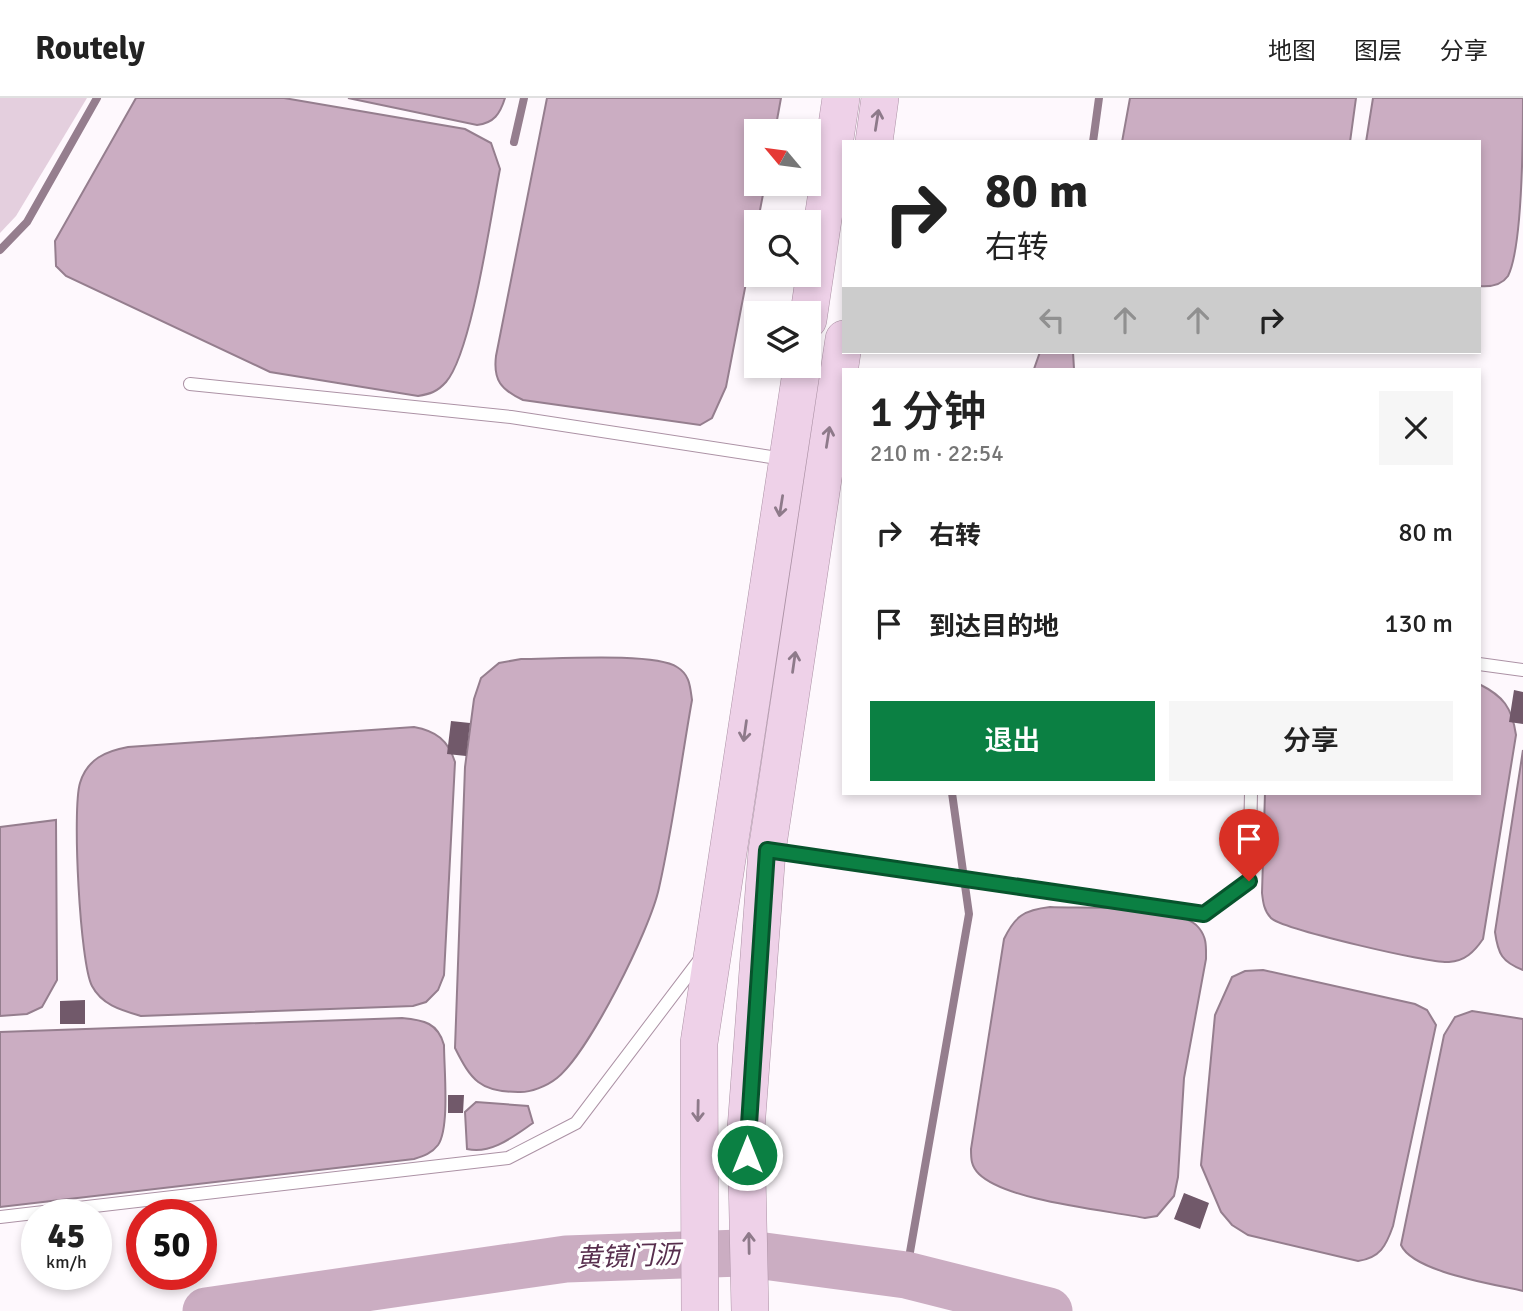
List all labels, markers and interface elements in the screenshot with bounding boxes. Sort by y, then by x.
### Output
text: Routely [35,28,145,69]
text: 地图 [1268,36,1316,66]
text: 图层 [1354,36,1402,66]
text: 分享 [1440,36,1488,66]
one-way arrow [871,109,884,132]
north arrow [744,119,821,196]
map controls [744,119,821,378]
text: 80 m [985,161,1088,221]
icon: right [870,168,961,259]
button: search [744,210,821,287]
text: 右转 [985,228,1049,267]
button: layers [744,301,821,378]
icon: left [1033,301,1071,339]
icon: ahead [1106,301,1144,339]
icon: ahead [1179,301,1217,339]
icon: right [1252,301,1290,339]
text: 1 分钟 [870,387,986,438]
button: close [1379,391,1453,465]
one-way arrow [822,426,835,449]
text: 210 m · 22:54 [870,439,1004,468]
one-way arrow [774,494,787,517]
icon: right [870,514,908,552]
text: 80 m [1398,517,1453,549]
text: 右转 [929,520,981,552]
icon: arrive [870,605,908,643]
text: 130 m [1384,608,1453,640]
text: 到达目的地 [929,611,1059,643]
one-way arrow [788,651,801,674]
button: 退出 [870,701,1155,781]
button: 分享 [1169,701,1453,781]
one-way arrow [738,719,751,741]
pin [1219,809,1279,881]
icon: arrive [1230,820,1268,858]
one-way arrow [691,1099,705,1122]
position arrow [710,1118,784,1192]
speed limit sign: 50 [126,1199,217,1290]
text: 45 [48,1214,85,1257]
one-way arrow [742,1232,755,1255]
water label: 黄镜门沥 [575,1239,685,1275]
text: km/h [46,1251,87,1273]

